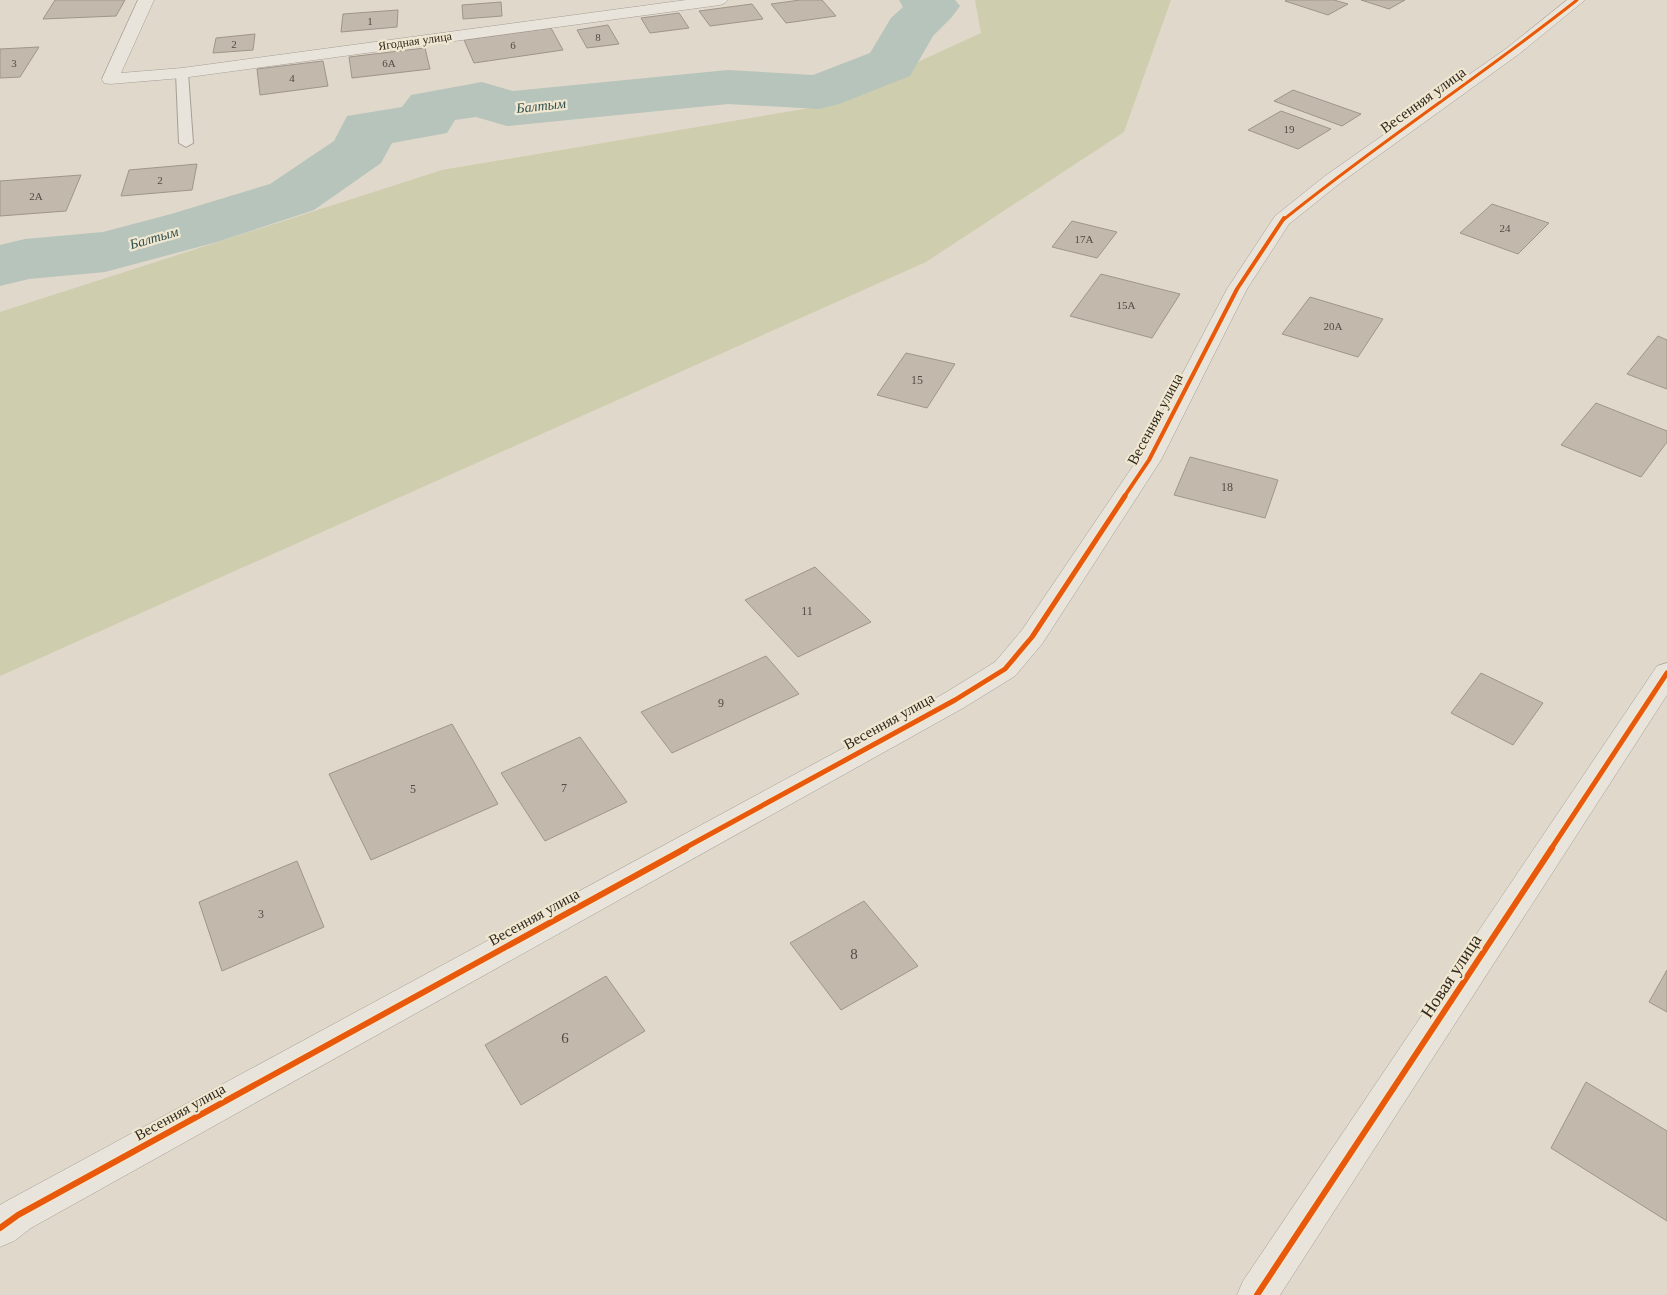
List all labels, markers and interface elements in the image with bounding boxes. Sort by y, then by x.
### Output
house number: 1 [367,15,373,27]
street label: Ягодная улица [377,29,453,53]
house number: 8 [595,31,601,43]
house number: 2 [231,38,237,50]
house number: 6 [510,39,516,51]
house number: 3 [11,57,17,69]
house number: 6А [382,57,396,69]
street label: Весенняя улица [1377,64,1469,136]
house number: 4 [289,72,295,84]
water label: Балтым [514,96,567,116]
house number: 19 [1284,123,1295,135]
house number: 2 [157,174,163,186]
house number: 2А [29,190,43,202]
house number: 24 [1500,222,1511,234]
water label: Балтым [127,224,180,252]
house number: 17А [1075,233,1094,245]
house number: 15А [1117,299,1136,311]
house number: 20А [1324,320,1343,332]
street label: Весенняя улица [1124,370,1186,467]
house number: 15 [911,373,923,387]
house number: 18 [1221,480,1233,494]
house number: 11 [801,604,813,618]
street label: Весенняя улица [841,689,937,753]
house number: 9 [718,696,724,710]
house number: 7 [561,781,567,795]
house number: 5 [410,782,416,796]
street label: Весенняя улица [486,885,582,949]
house number: 3 [258,907,264,921]
street label: Новая улица [1417,931,1485,1021]
house number: 8 [850,946,858,962]
house number: 6 [561,1030,569,1046]
street label: Весенняя улица [132,1080,228,1144]

